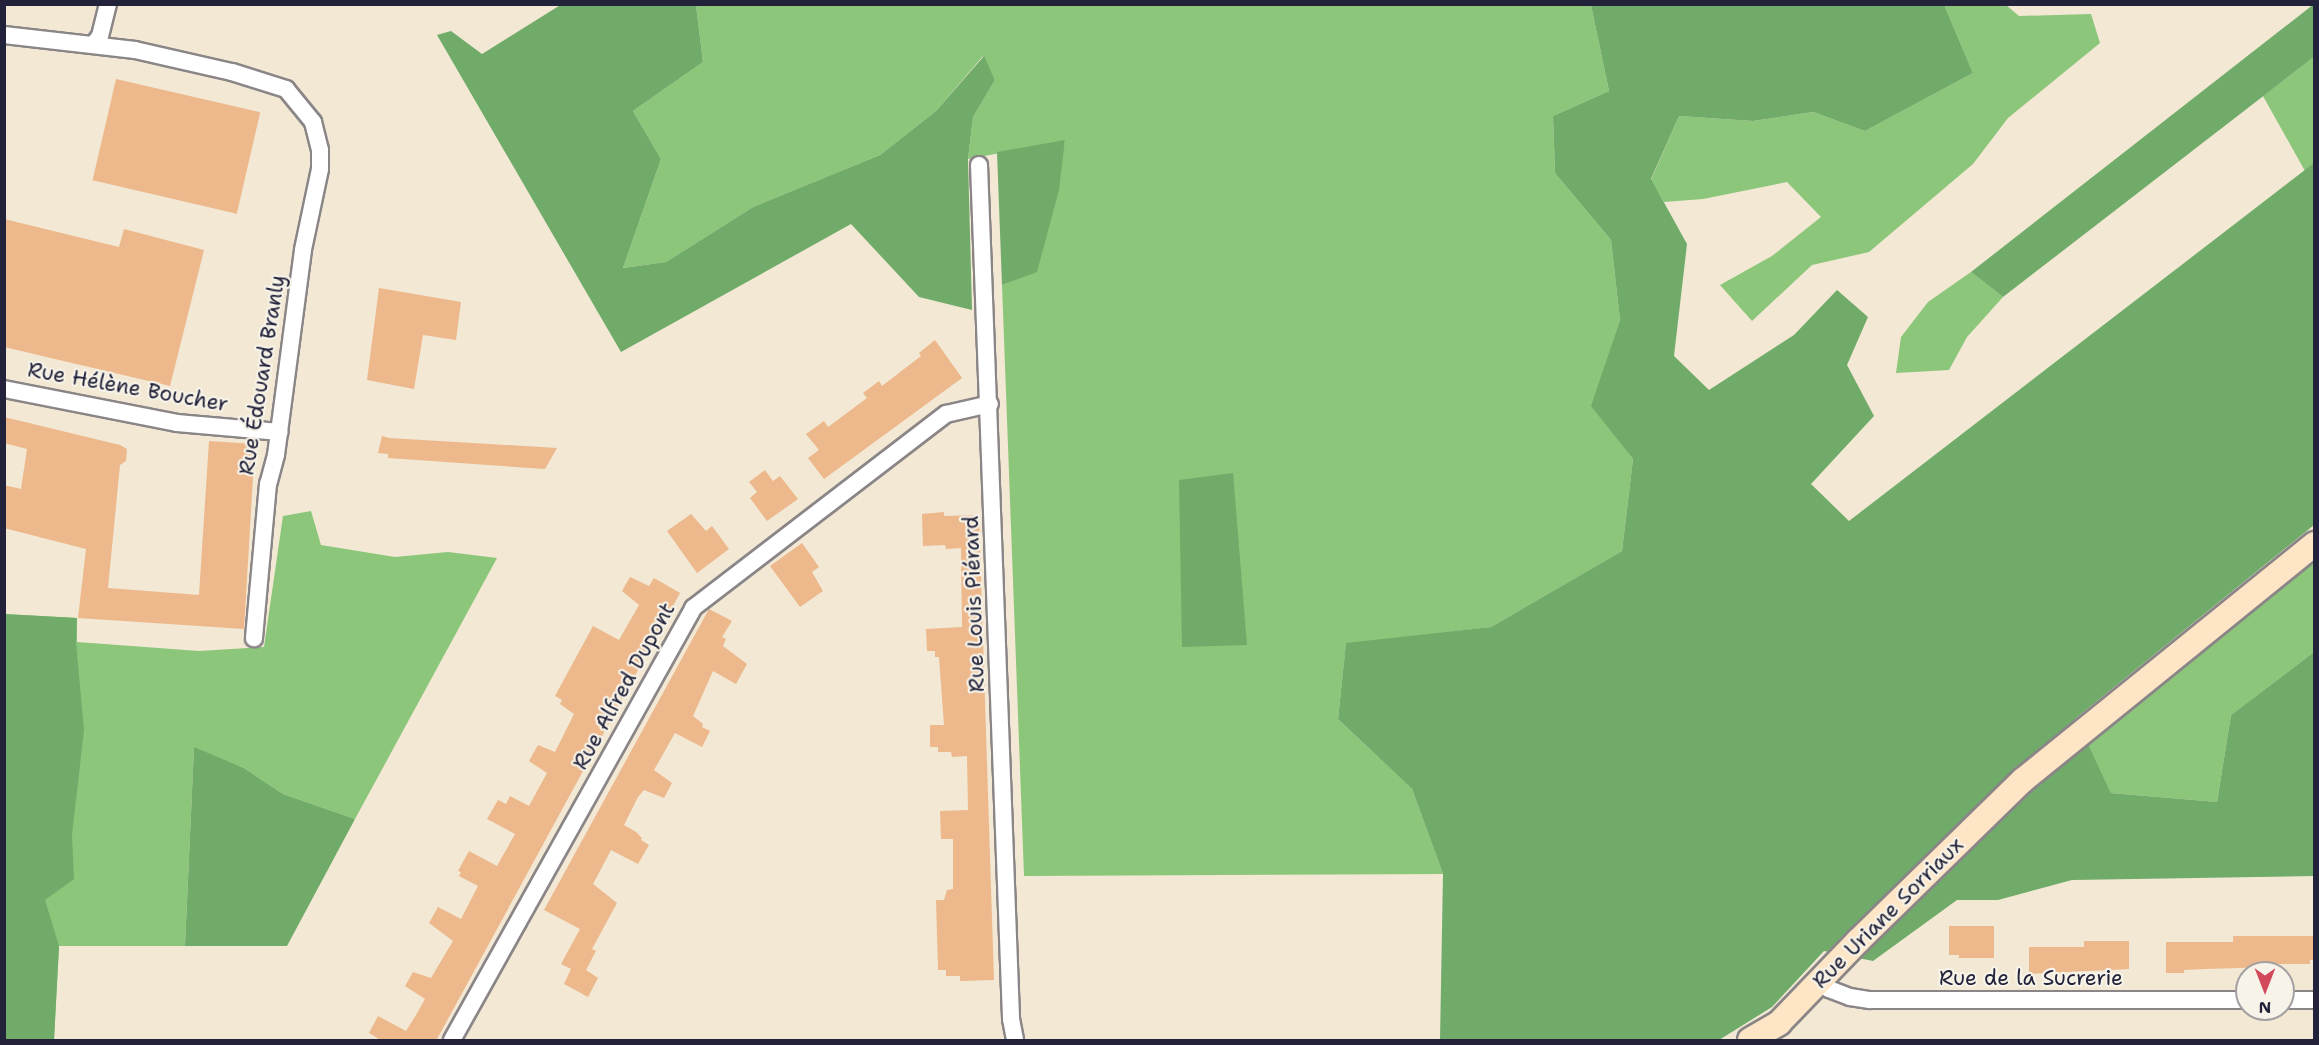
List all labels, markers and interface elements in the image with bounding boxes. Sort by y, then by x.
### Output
street label: Rue Édouard Branly [234,273,290,477]
street label: Rue Hélène Boucher [26,357,230,417]
street label: Rue Louis Piérard [958,515,990,693]
street label: Rue Alfred Dupont [568,598,680,774]
street label: Rue Uriane Sorriaux [1807,832,1969,994]
north arrow [2235,961,2295,1021]
street label: Rue de la Sucrerie [1939,965,2123,991]
text: N [2259,997,2271,1018]

